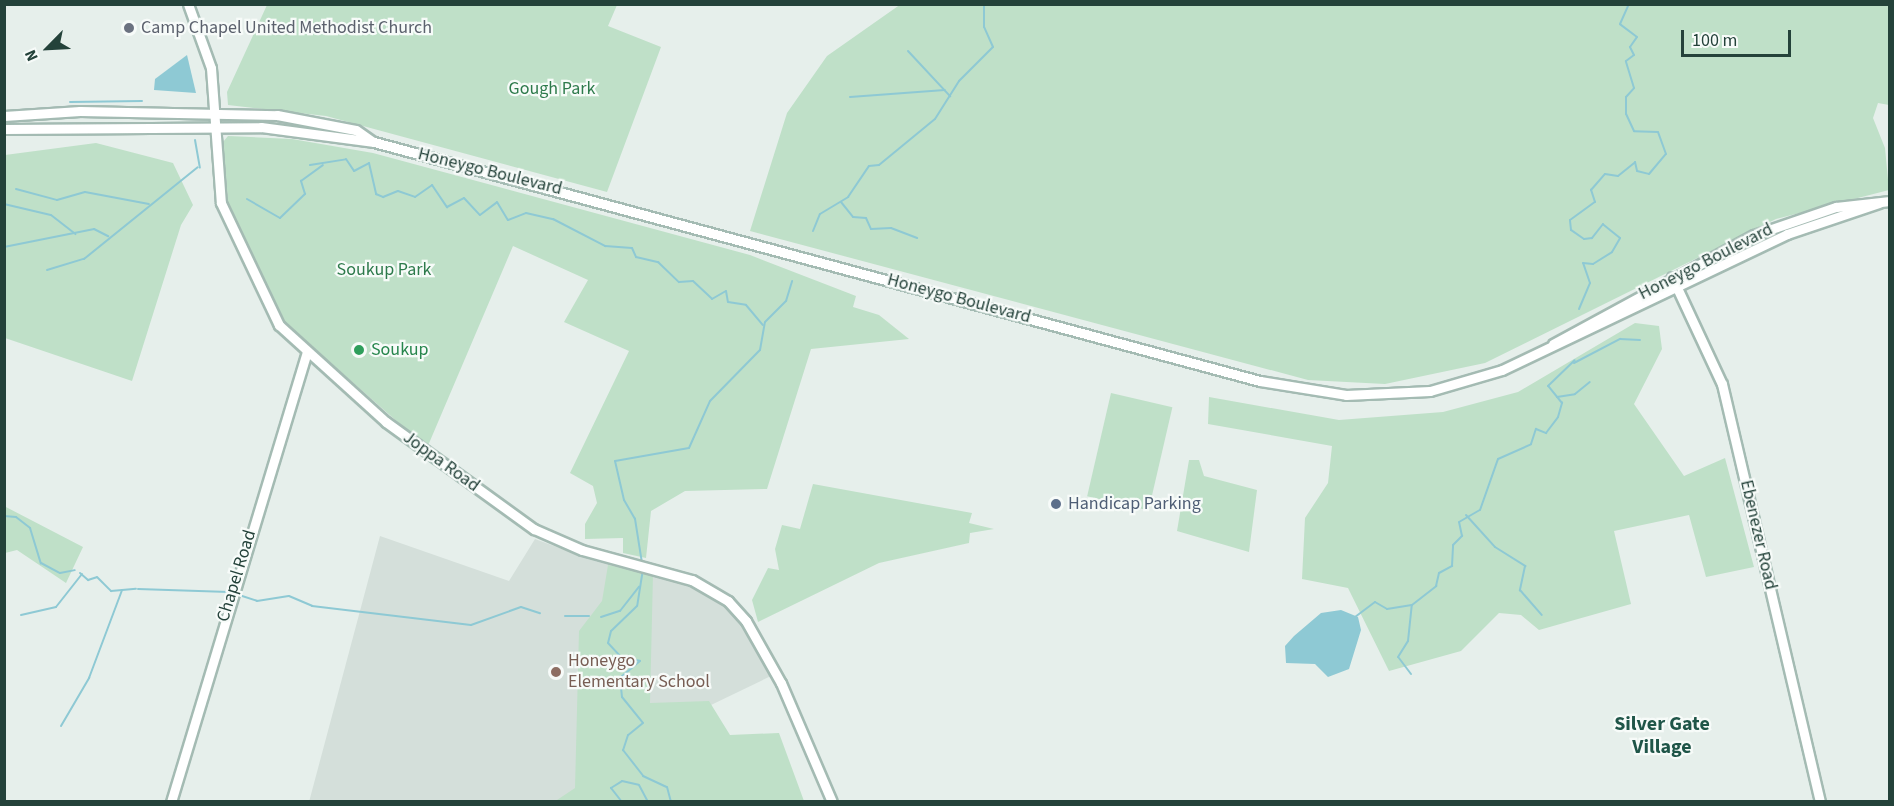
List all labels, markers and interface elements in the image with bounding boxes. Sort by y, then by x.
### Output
place label: Camp Chapel United Methodist Church [141,17,432,39]
north arrow [18,18,78,78]
scale bar [1684,18,1794,56]
marker: Camp Chapel United Methodist Church [122,21,136,35]
text: 100 m [1692,28,1737,53]
text: N [19,46,44,65]
park label: Gough Park [509,78,595,100]
street label: Honeygo Boulevard [416,144,564,200]
street label: Honeygo Boulevard [1635,219,1777,305]
park label: Soukup Park [337,259,431,281]
street label: Honeygo Boulevard [885,269,1033,329]
place label: Soukup [371,339,429,361]
marker: Soukup [352,343,366,357]
street label: Joppa Road [398,427,484,497]
street label: Ebenezer Road [1735,478,1781,592]
place label: Handicap Parking [1068,493,1201,515]
marker: Handicap Parking [1049,497,1063,511]
street label: Chapel Road [213,527,261,625]
place label: Honeygo Elementary School [568,651,710,694]
marker: Honeygo Elementary School [549,665,563,679]
district label: Silver Gate Village [1614,712,1710,759]

